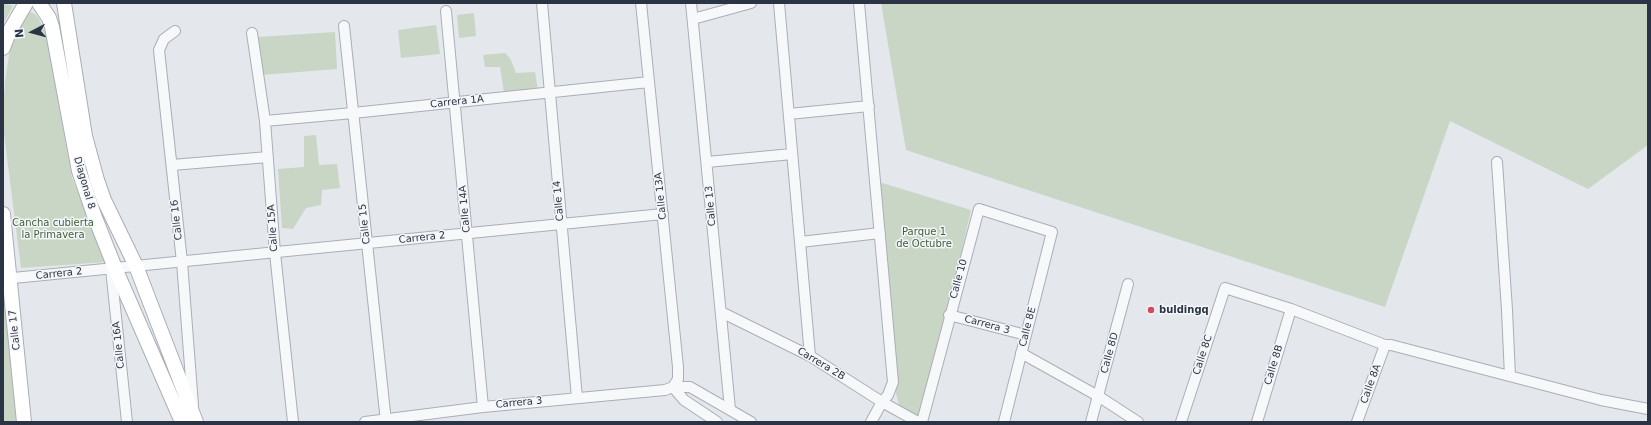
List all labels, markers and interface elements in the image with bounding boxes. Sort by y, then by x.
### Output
north arrow [12,12,52,52]
text: N [13,28,27,39]
street label: Carrera 1A [430,93,484,111]
street label: Diagonal 8 [71,155,97,211]
street label: Calle 13A [653,172,669,220]
street label: Calle 14 [551,180,567,222]
street label: Calle 14A [457,185,473,233]
street label: Calle 13 [703,185,719,227]
street label: Calle 16 [169,199,185,241]
street label: Calle 15 [357,203,373,245]
street label: Calle 15A [265,204,281,252]
park label: Cancha cubierta la Primavera [12,217,94,240]
park label: Parque 1 de Octubre [896,226,952,250]
street label: Carrera 2 [398,230,446,246]
street label: Calle 10 [948,258,970,300]
street label: Carrera 2 [35,266,83,282]
place label: buldingq [1159,304,1209,316]
marker: buldingq [1146,305,1156,315]
street label: Calle 8E [1017,306,1039,348]
street label: Calle 17 [7,309,23,351]
street label: Carrera 3 [963,313,1011,337]
street label: Calle 16A [111,321,127,369]
street label: Calle 8D [1099,331,1121,375]
street label: Calle 8C [1191,333,1215,377]
street label: Calle 8B [1262,344,1286,386]
street label: Carrera 2B [795,345,847,383]
street label: Calle 8A [1358,363,1384,405]
street label: Carrera 3 [495,395,543,411]

